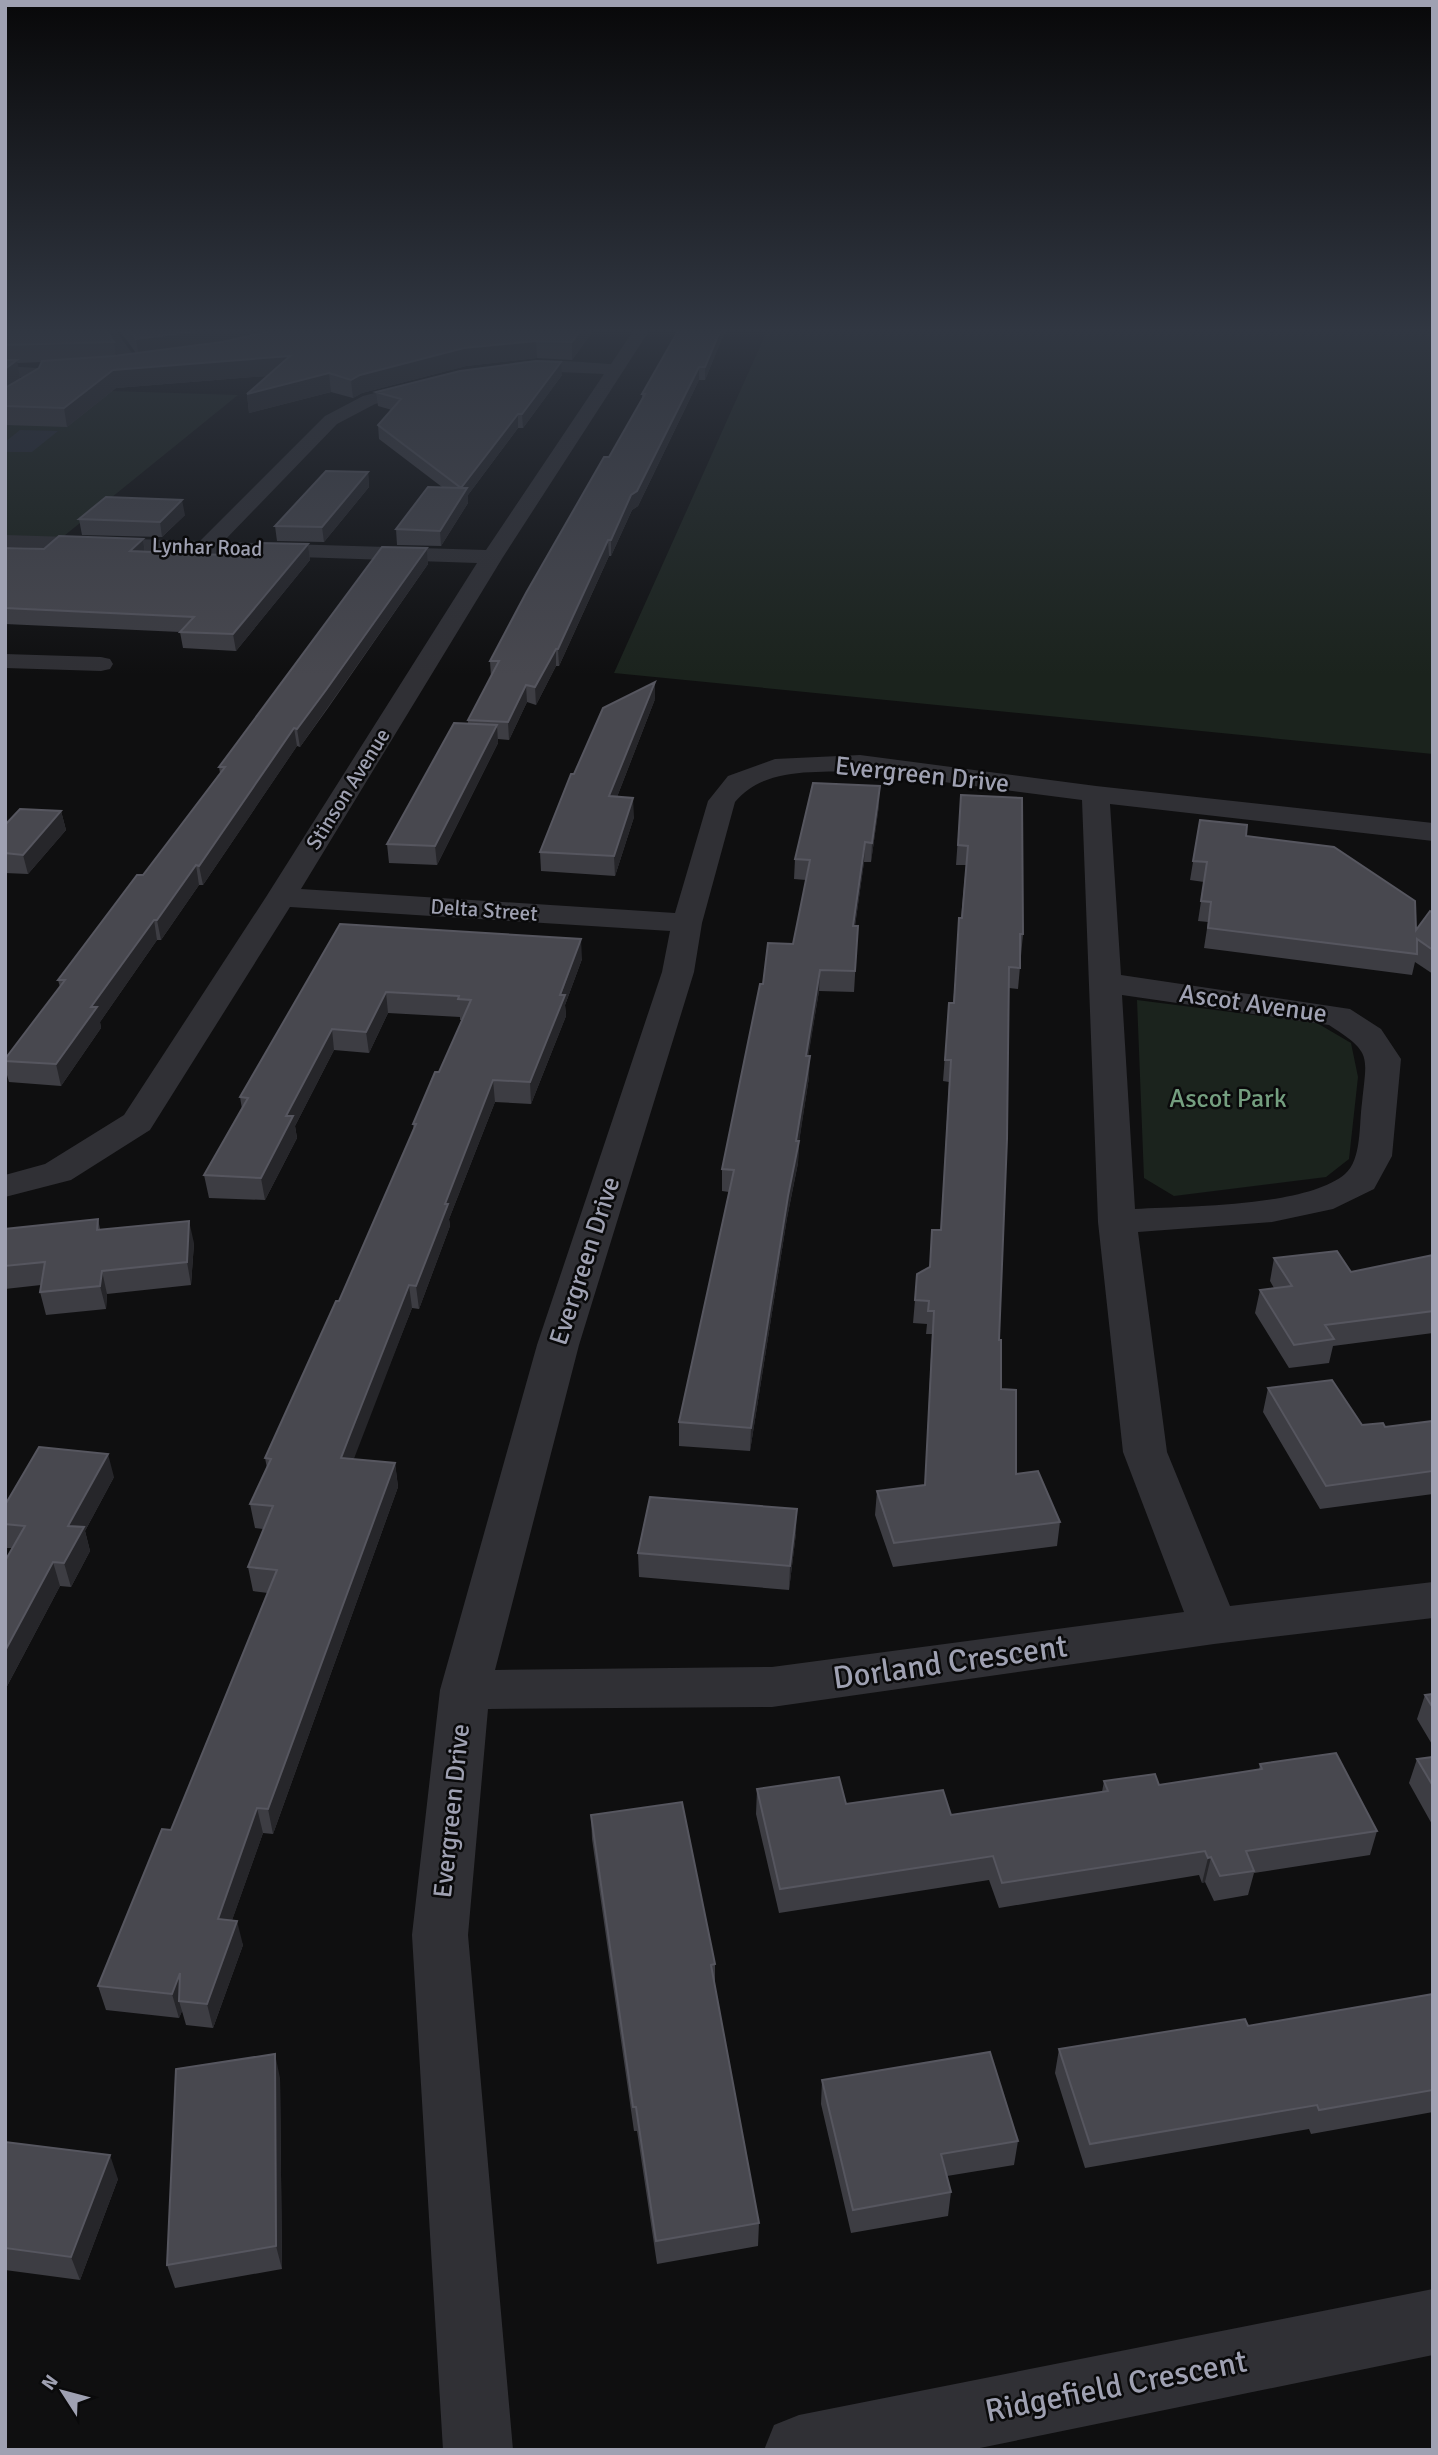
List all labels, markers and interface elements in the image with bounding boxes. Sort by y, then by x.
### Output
street label: Lynhar Road [151,532,263,562]
street label: Stinson Avenue [300,724,396,854]
street label: Evergreen Drive [833,750,1011,800]
street label: Delta Street [430,893,538,927]
street label: Ascot Avenue [1177,978,1329,1030]
park label: Ascot Park [1169,1083,1287,1115]
street label: Evergreen Drive [543,1173,627,1349]
street label: Dorland Crescent [830,1626,1070,1698]
street label: Evergreen Drive [427,1722,477,1900]
street label: Ridgefield Crescent [982,2342,1250,2430]
north arrow [28,2357,98,2427]
text: N [36,2370,64,2395]

